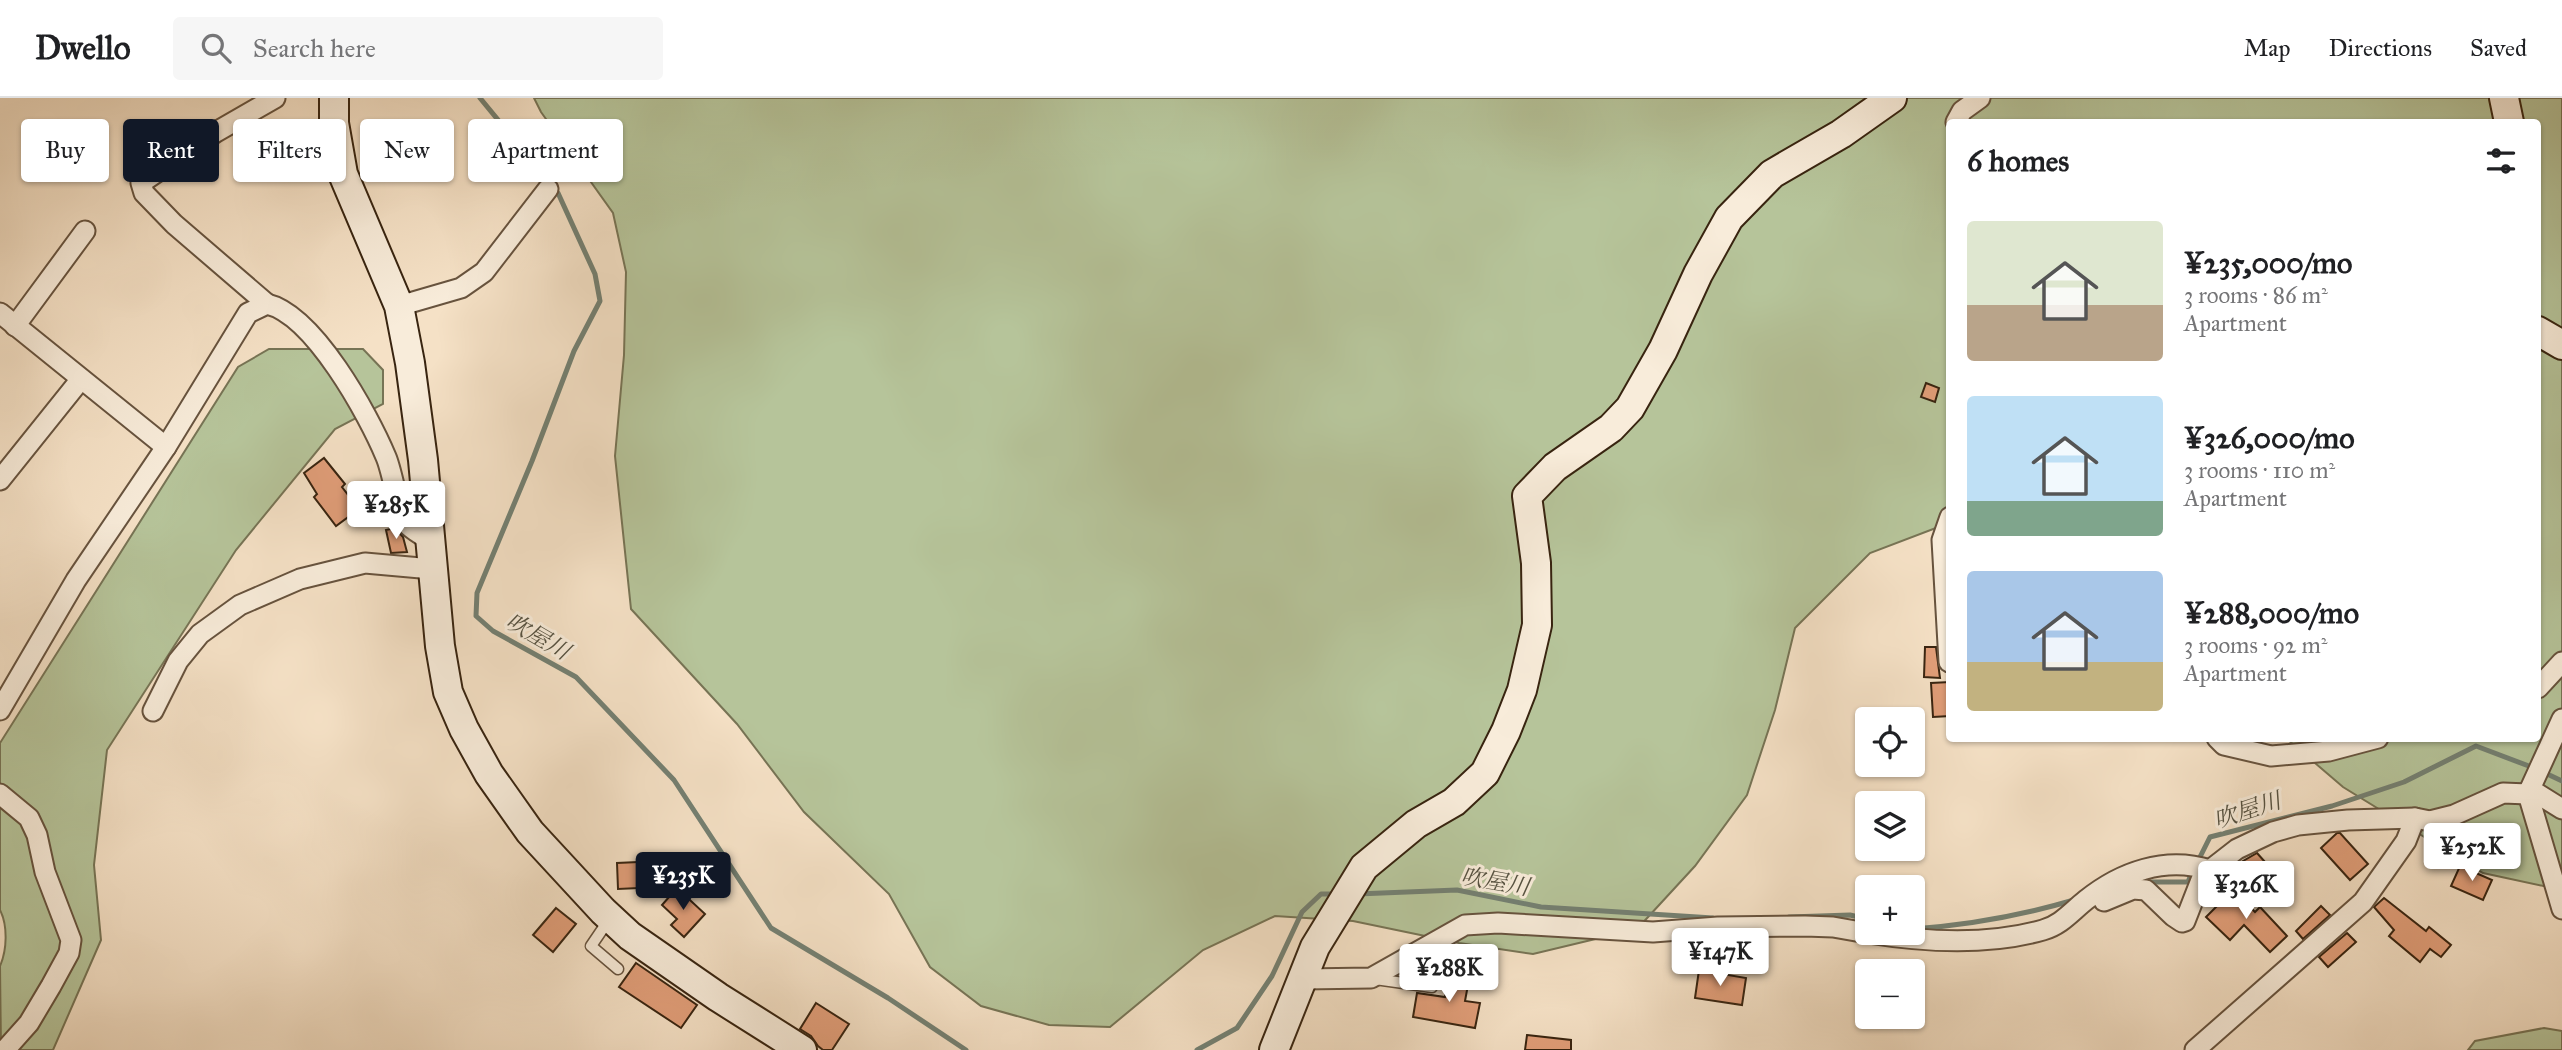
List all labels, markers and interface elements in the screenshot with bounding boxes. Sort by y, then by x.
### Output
search box [173,17,663,80]
text: Dwello [35,28,131,68]
icon: search [197,29,235,67]
text: Search here [253,32,376,64]
text: Map [2244,33,2291,63]
text: Directions [2329,33,2432,63]
text: Saved [2470,33,2527,63]
chip: Buy [21,119,109,182]
chip: Rent [123,119,219,182]
chip: Filters [233,119,346,182]
chip: New [360,119,454,182]
chip: Apartment [468,119,623,182]
icon: filters [2482,142,2520,180]
text: 6 homes [1967,143,2069,179]
text: ¥235,000/mo [2184,245,2352,281]
icon: home [2023,249,2107,333]
text: 3 rooms · 86 m² [2184,281,2328,309]
text: Apartment [2184,309,2287,337]
text: ¥326,000/mo [2184,420,2355,456]
icon: home [2023,424,2107,508]
text: 3 rooms · 110 m² [2184,456,2335,484]
pin: ¥285K [347,482,445,541]
text: Apartment [2184,484,2287,512]
text: ¥285K [363,490,429,518]
text: ¥288,000/mo [2184,595,2359,631]
icon: home [2023,599,2107,683]
water label: 吹屋川 [501,607,577,667]
text: 3 rooms · 92 m² [2184,631,2327,659]
text: Apartment [2184,659,2287,687]
map controls [1855,707,1925,1029]
button: locate [1855,707,1925,777]
water label: 吹屋川 [2210,785,2287,834]
button: layers [1855,791,1925,861]
pin: ¥252K [2423,824,2521,883]
text: ¥252K [2440,832,2504,860]
pin: ¥235K [634,852,732,912]
text: ¥235K [652,861,714,889]
water label: 吹屋川 [1459,861,1534,901]
pin: ¥326K [2197,862,2295,921]
text: ¥326K [2214,870,2278,898]
button: + [1855,875,1925,945]
pin: ¥147K [1671,928,1769,988]
text: ¥147K [1688,937,1752,965]
pin: ¥288K [1400,944,1498,1004]
text: ¥288K [1415,953,1483,981]
button: − [1855,959,1925,1029]

